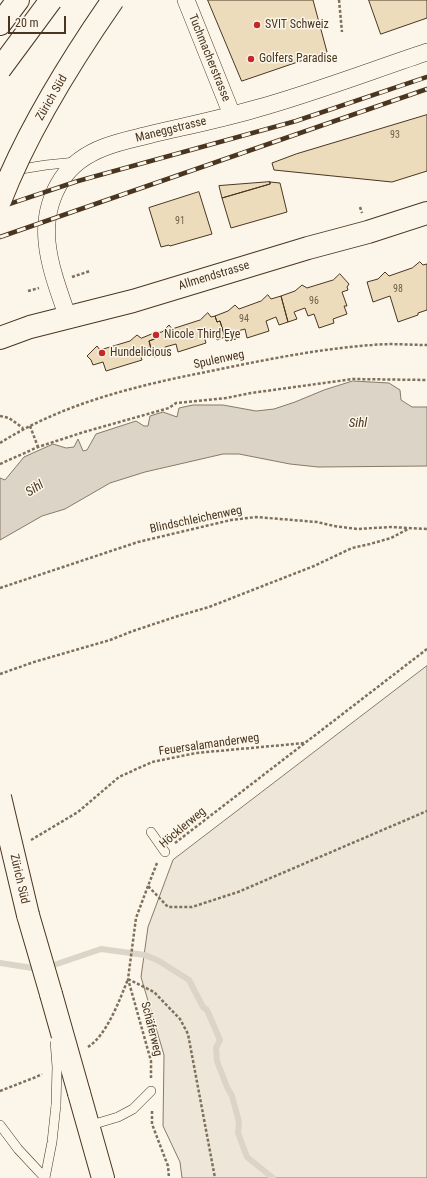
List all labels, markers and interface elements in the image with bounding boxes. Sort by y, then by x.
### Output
scale bar [10,8,68,34]
street label: Tuchmacherstrasse [185,12,233,104]
text: 20 m [15,16,39,30]
place label: SVIT Schweiz [265,18,329,32]
marker: SVIT Schweiz [252,20,262,30]
place label: Golfers Paradise [259,52,337,66]
marker: Golfers Paradise [246,54,256,64]
street label: Zürich Süd [33,73,71,123]
street label: Maneggstrasse [134,114,208,146]
house number: 93 [390,129,400,141]
house number: 91 [175,215,185,227]
street label: Allmendstrasse [177,258,251,294]
house number: 98 [393,283,403,295]
house number: 96 [309,295,319,307]
house number: 94 [239,313,249,325]
place label: Nicole Third Eye [164,328,240,342]
marker: Nicole Third Eye [151,330,161,340]
place label: Hundelicious [110,346,172,360]
marker: Hundelicious [97,348,107,358]
street label: Spulenweg [192,348,246,372]
water label: Sihl [349,416,367,432]
water label: Sihl [23,477,47,501]
street label: Blindschleichenweg [149,503,243,537]
street label: Feuersalamanderweg [158,731,260,759]
street label: Höcklerweg [157,805,209,851]
street label: Zürich Süd [6,853,32,905]
street label: Schäferweg [137,1000,165,1058]

